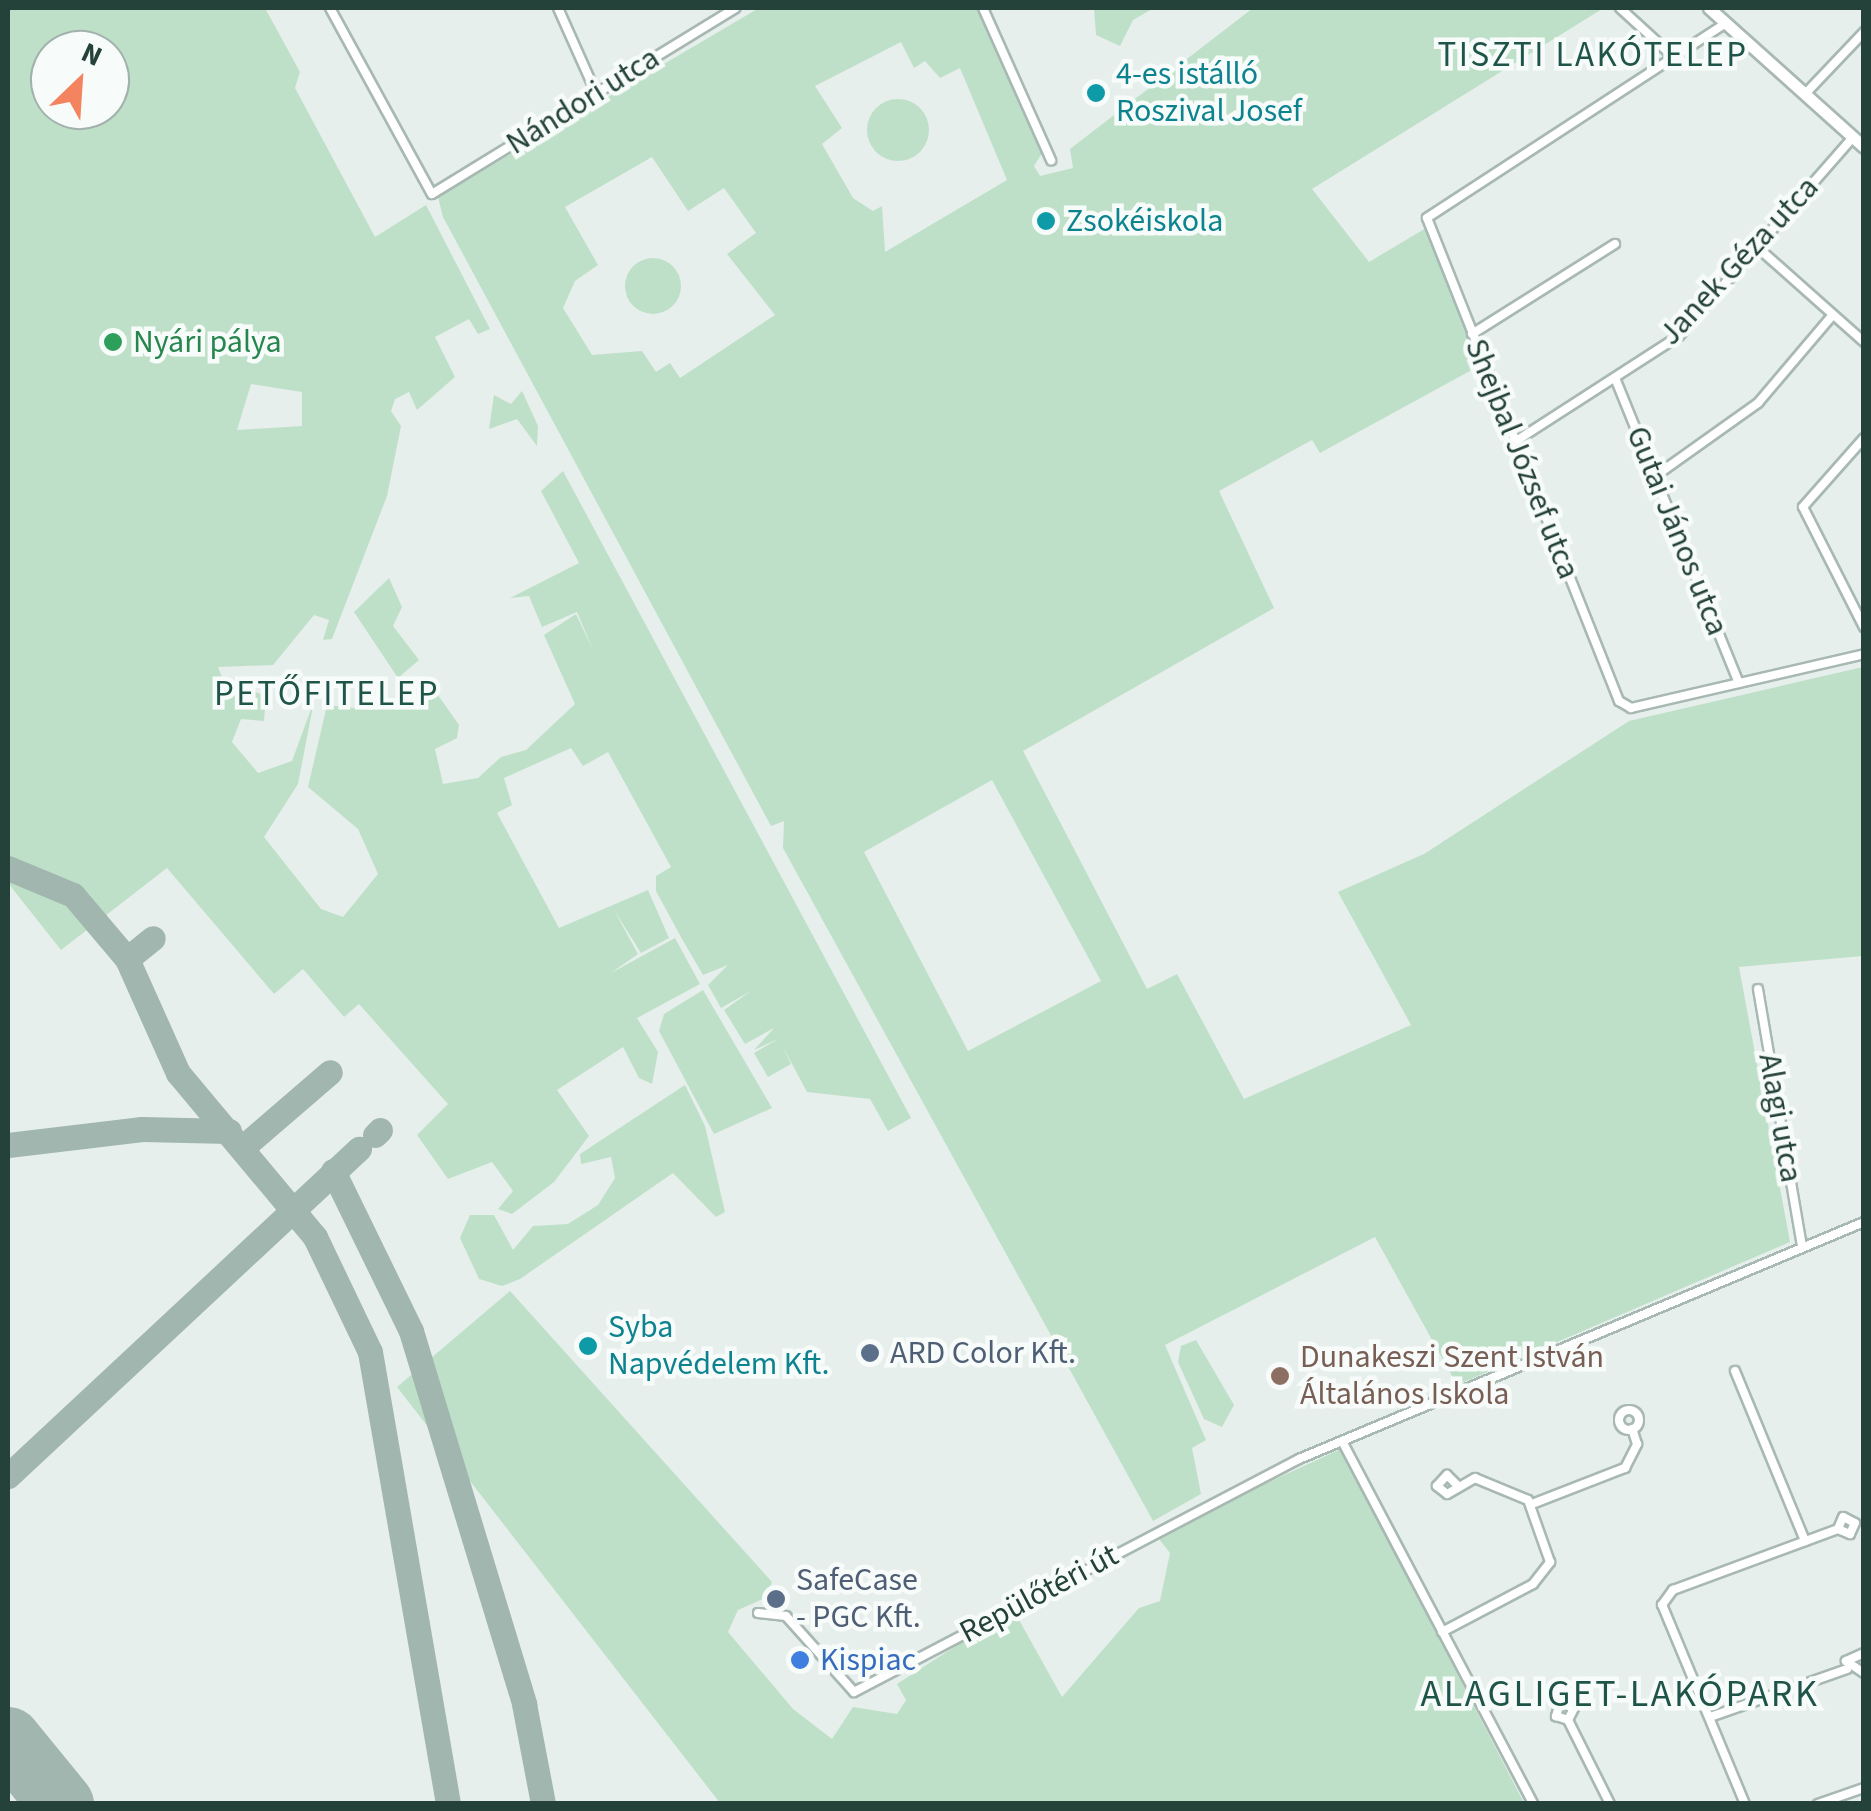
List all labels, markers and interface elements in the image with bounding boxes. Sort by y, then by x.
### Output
north arrow [30,30,130,130]
text: N [75,33,109,77]
district label: TISZTI LAKÓTELEP [1437,34,1749,76]
street label: Nándori utca [499,39,667,163]
place label: 4-es istálló Roszival Josef [1116,56,1302,131]
marker: 4-es istálló Roszival Josef [1085,82,1107,104]
street label: Janek Géza utca [1651,169,1827,353]
place label: Zsokéiskola [1066,202,1223,240]
marker: Zsokéiskola [1035,210,1057,232]
place label: Nyári pálya [133,323,282,361]
marker: Nyári pálya [102,331,124,353]
street label: Shejbal József utca [1456,333,1588,585]
street label: Gutai János utca [1618,421,1736,641]
district label: PETŐFITELEP [214,673,440,715]
street label: Alagi utca [1750,1051,1810,1185]
place label: Syba Napvédelem Kft. [608,1309,829,1384]
place label: ARD Color Kft. [890,1334,1076,1372]
marker: Syba Napvédelem Kft. [577,1335,599,1357]
place label: Dunakeszi Szent István Általános Iskola [1300,1339,1604,1414]
marker: ARD Color Kft. [859,1342,881,1364]
marker: Dunakeszi Szent István Általános Iskola [1269,1365,1291,1387]
street label: Repülőtéri út [953,1536,1125,1652]
place label: SafeCase - PGC Kft. [796,1562,921,1637]
marker: SafeCase - PGC Kft. [765,1588,787,1610]
place label: Kispiac [820,1641,916,1679]
marker: Kispiac [789,1649,811,1671]
district label: ALAGLIGET-LAKÓPARK [1421,1672,1819,1718]

